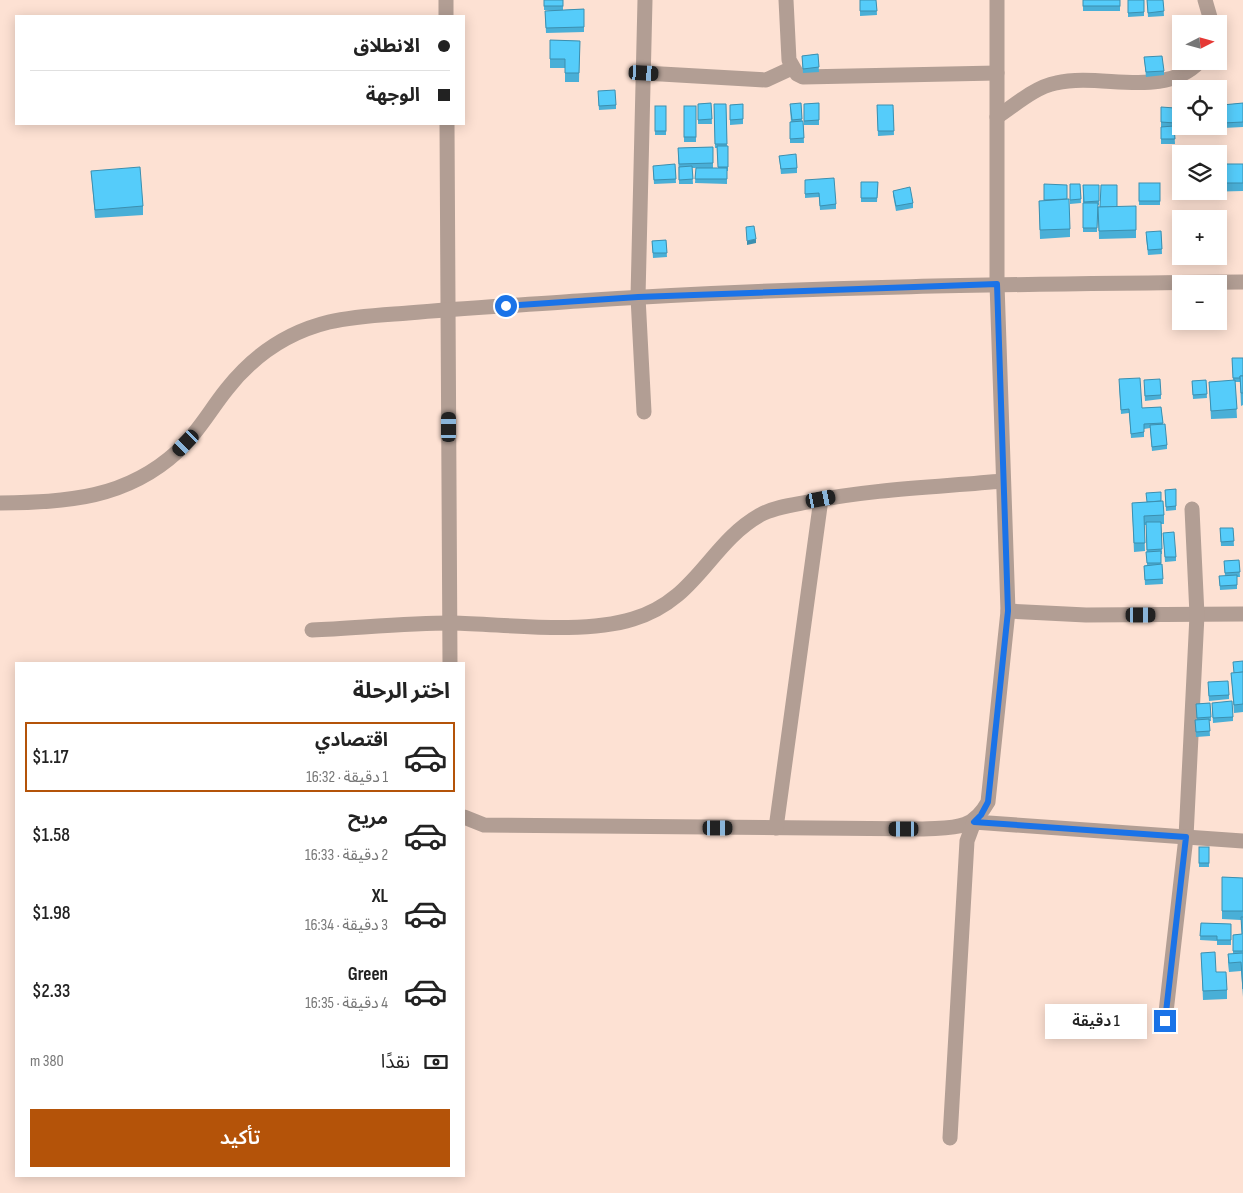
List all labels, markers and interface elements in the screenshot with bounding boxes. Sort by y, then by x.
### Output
north arrow [1172,15,1228,70]
map controls [1172,15,1227,330]
text: الانطلاق [354,35,420,58]
car [628,65,659,81]
button: locate [1172,80,1227,135]
text: الوجهة [366,84,420,107]
button: layers [1172,145,1227,200]
button: + [1172,210,1227,265]
button: − [1172,275,1227,330]
route start [495,295,517,317]
car [441,412,456,442]
car [170,427,201,459]
car [804,489,837,509]
car [1126,608,1156,623]
text: اختر الرحلة [353,678,450,705]
text: اقتصادي [315,729,388,752]
icon: car [403,735,448,780]
text: $1.17 [32,746,68,769]
text: 1 دقيقة · 16:32 [306,768,388,787]
text: مريح [348,807,388,830]
icon: car [403,813,448,858]
car [703,821,733,836]
car [889,822,919,837]
text: $1.58 [32,824,70,847]
text: 2 دقيقة · 16:33 [305,846,388,865]
text: XL [372,885,388,908]
icon: car [403,891,448,936]
text: $1.98 [32,902,70,925]
text: 3 دقيقة · 16:34 [305,916,388,935]
text: Green [348,963,388,986]
icon: car [403,969,448,1014]
text: $2.33 [32,980,70,1003]
text: 4 دقيقة · 16:35 [305,994,388,1013]
callout: 1 دقيقة [1045,1004,1148,1038]
route end [1154,1010,1176,1032]
text: 1 دقيقة [1072,1012,1120,1031]
icon: cash [422,1048,450,1076]
text: نقدًا [381,1051,410,1074]
text: 380 m [30,1052,64,1071]
button: تأكيد [30,1109,450,1167]

